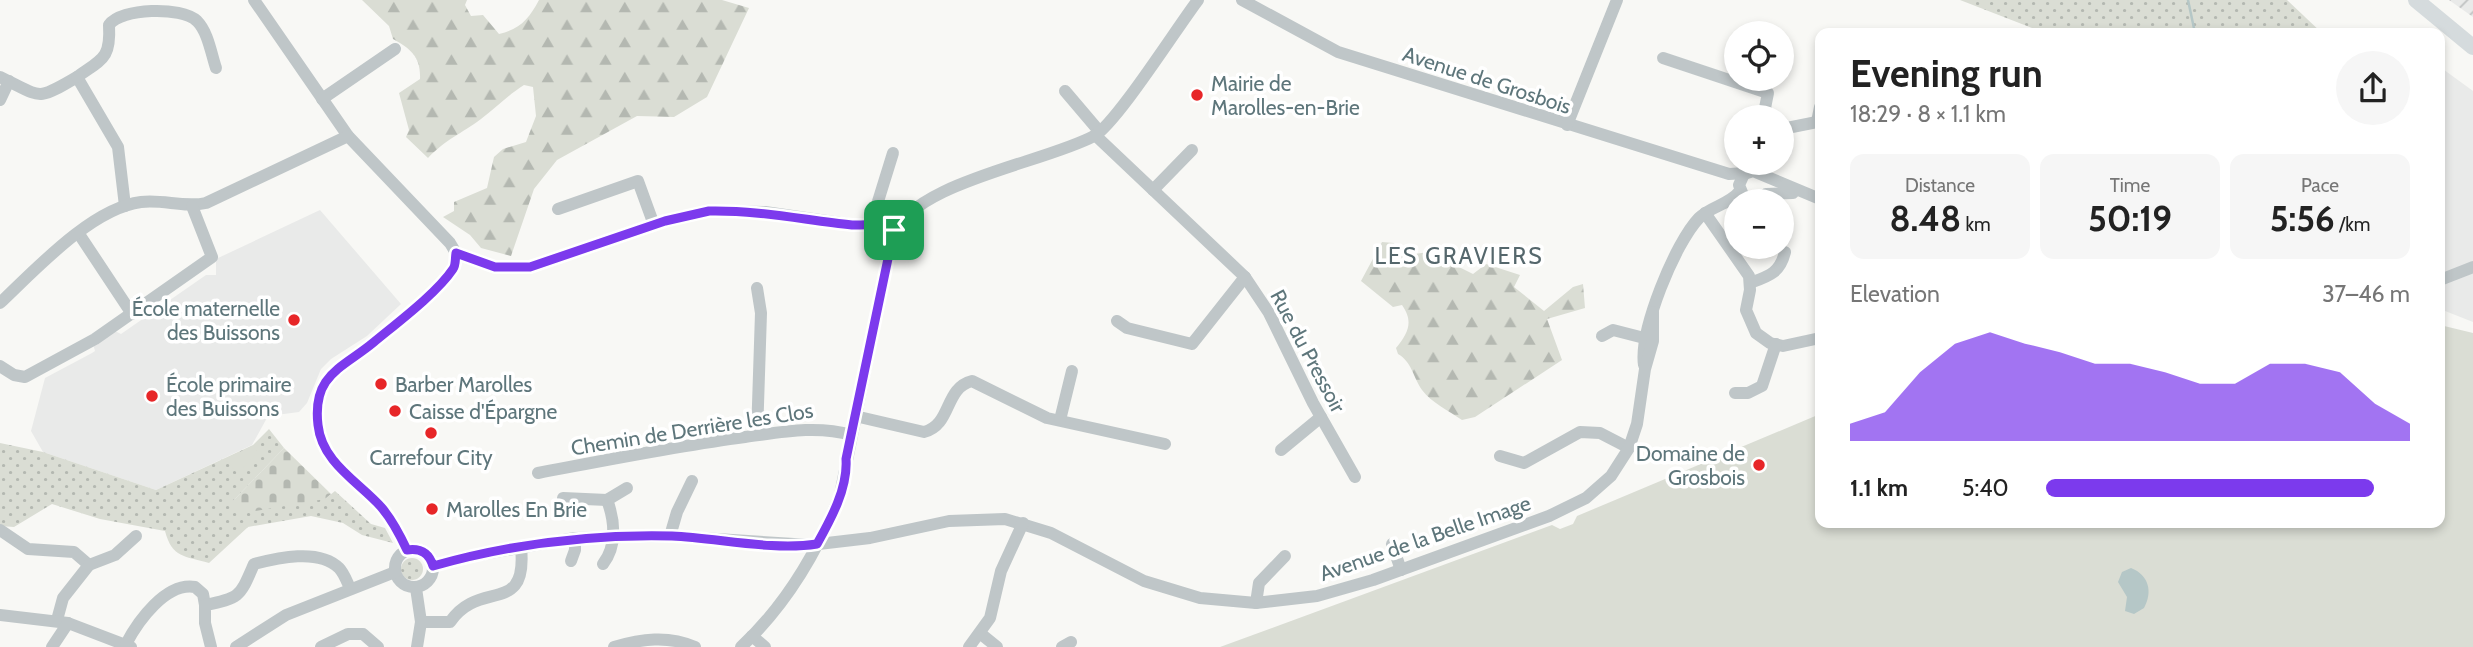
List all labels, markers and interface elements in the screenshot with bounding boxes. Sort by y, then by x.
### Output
map controls [1724,21,1794,259]
button: locate [1724,21,1794,91]
street label: Avenue de Grosbois [1400,41,1575,119]
text: Evening run [1850,50,2043,97]
button: share [2336,51,2410,125]
place label: Mairie de Marolles-en-Brie [1211,71,1360,120]
marker: Mairie de Marolles-en-Brie [1189,87,1205,103]
text: 18:29 · 8 × 1.1 km [1850,100,2006,128]
button: + [1724,105,1794,175]
text: Distance [1905,174,1975,197]
text: Time [2110,174,2150,197]
text: Pace [2301,174,2339,197]
button: − [1724,189,1794,259]
text: 8.48 [1889,197,1961,240]
text: 50:19 [2088,197,2172,240]
text: 5:56 [2270,197,2335,240]
pin [864,200,924,260]
icon: arrive [875,211,913,249]
text: km [1961,213,1991,236]
text: /km [2335,213,2370,236]
district label: LES GRAVIERS [1374,242,1544,270]
text: Elevation [1850,280,1940,308]
text: 37–46 m [2322,280,2410,308]
street label: Rue du Pressoir [1265,285,1351,417]
place label: École maternelle des Buissons [132,296,280,345]
marker: École maternelle des Buissons [286,312,302,328]
place label: École primaire des Buissons [166,372,292,421]
place label: Barber Marolles [395,372,532,397]
marker: Barber Marolles [373,376,389,392]
marker: École primaire des Buissons [144,388,160,404]
street label: Chemin de Derrière les Clos [569,397,815,460]
place label: Caisse d'Épargne [409,399,558,424]
marker: Caisse d'Épargne [387,403,403,419]
marker: Carrefour City [423,425,439,441]
place label: Domaine de Grosbois [1636,441,1745,490]
place label: Carrefour City [369,445,493,470]
marker: Domaine de Grosbois [1751,457,1767,473]
text: 1.1 km [1850,474,1908,502]
text: 5:40 [1962,474,2009,502]
street label: Avenue de la Belle Image [1316,490,1534,586]
place label: Marolles En Brie [446,497,587,522]
marker: Marolles En Brie [424,501,440,517]

